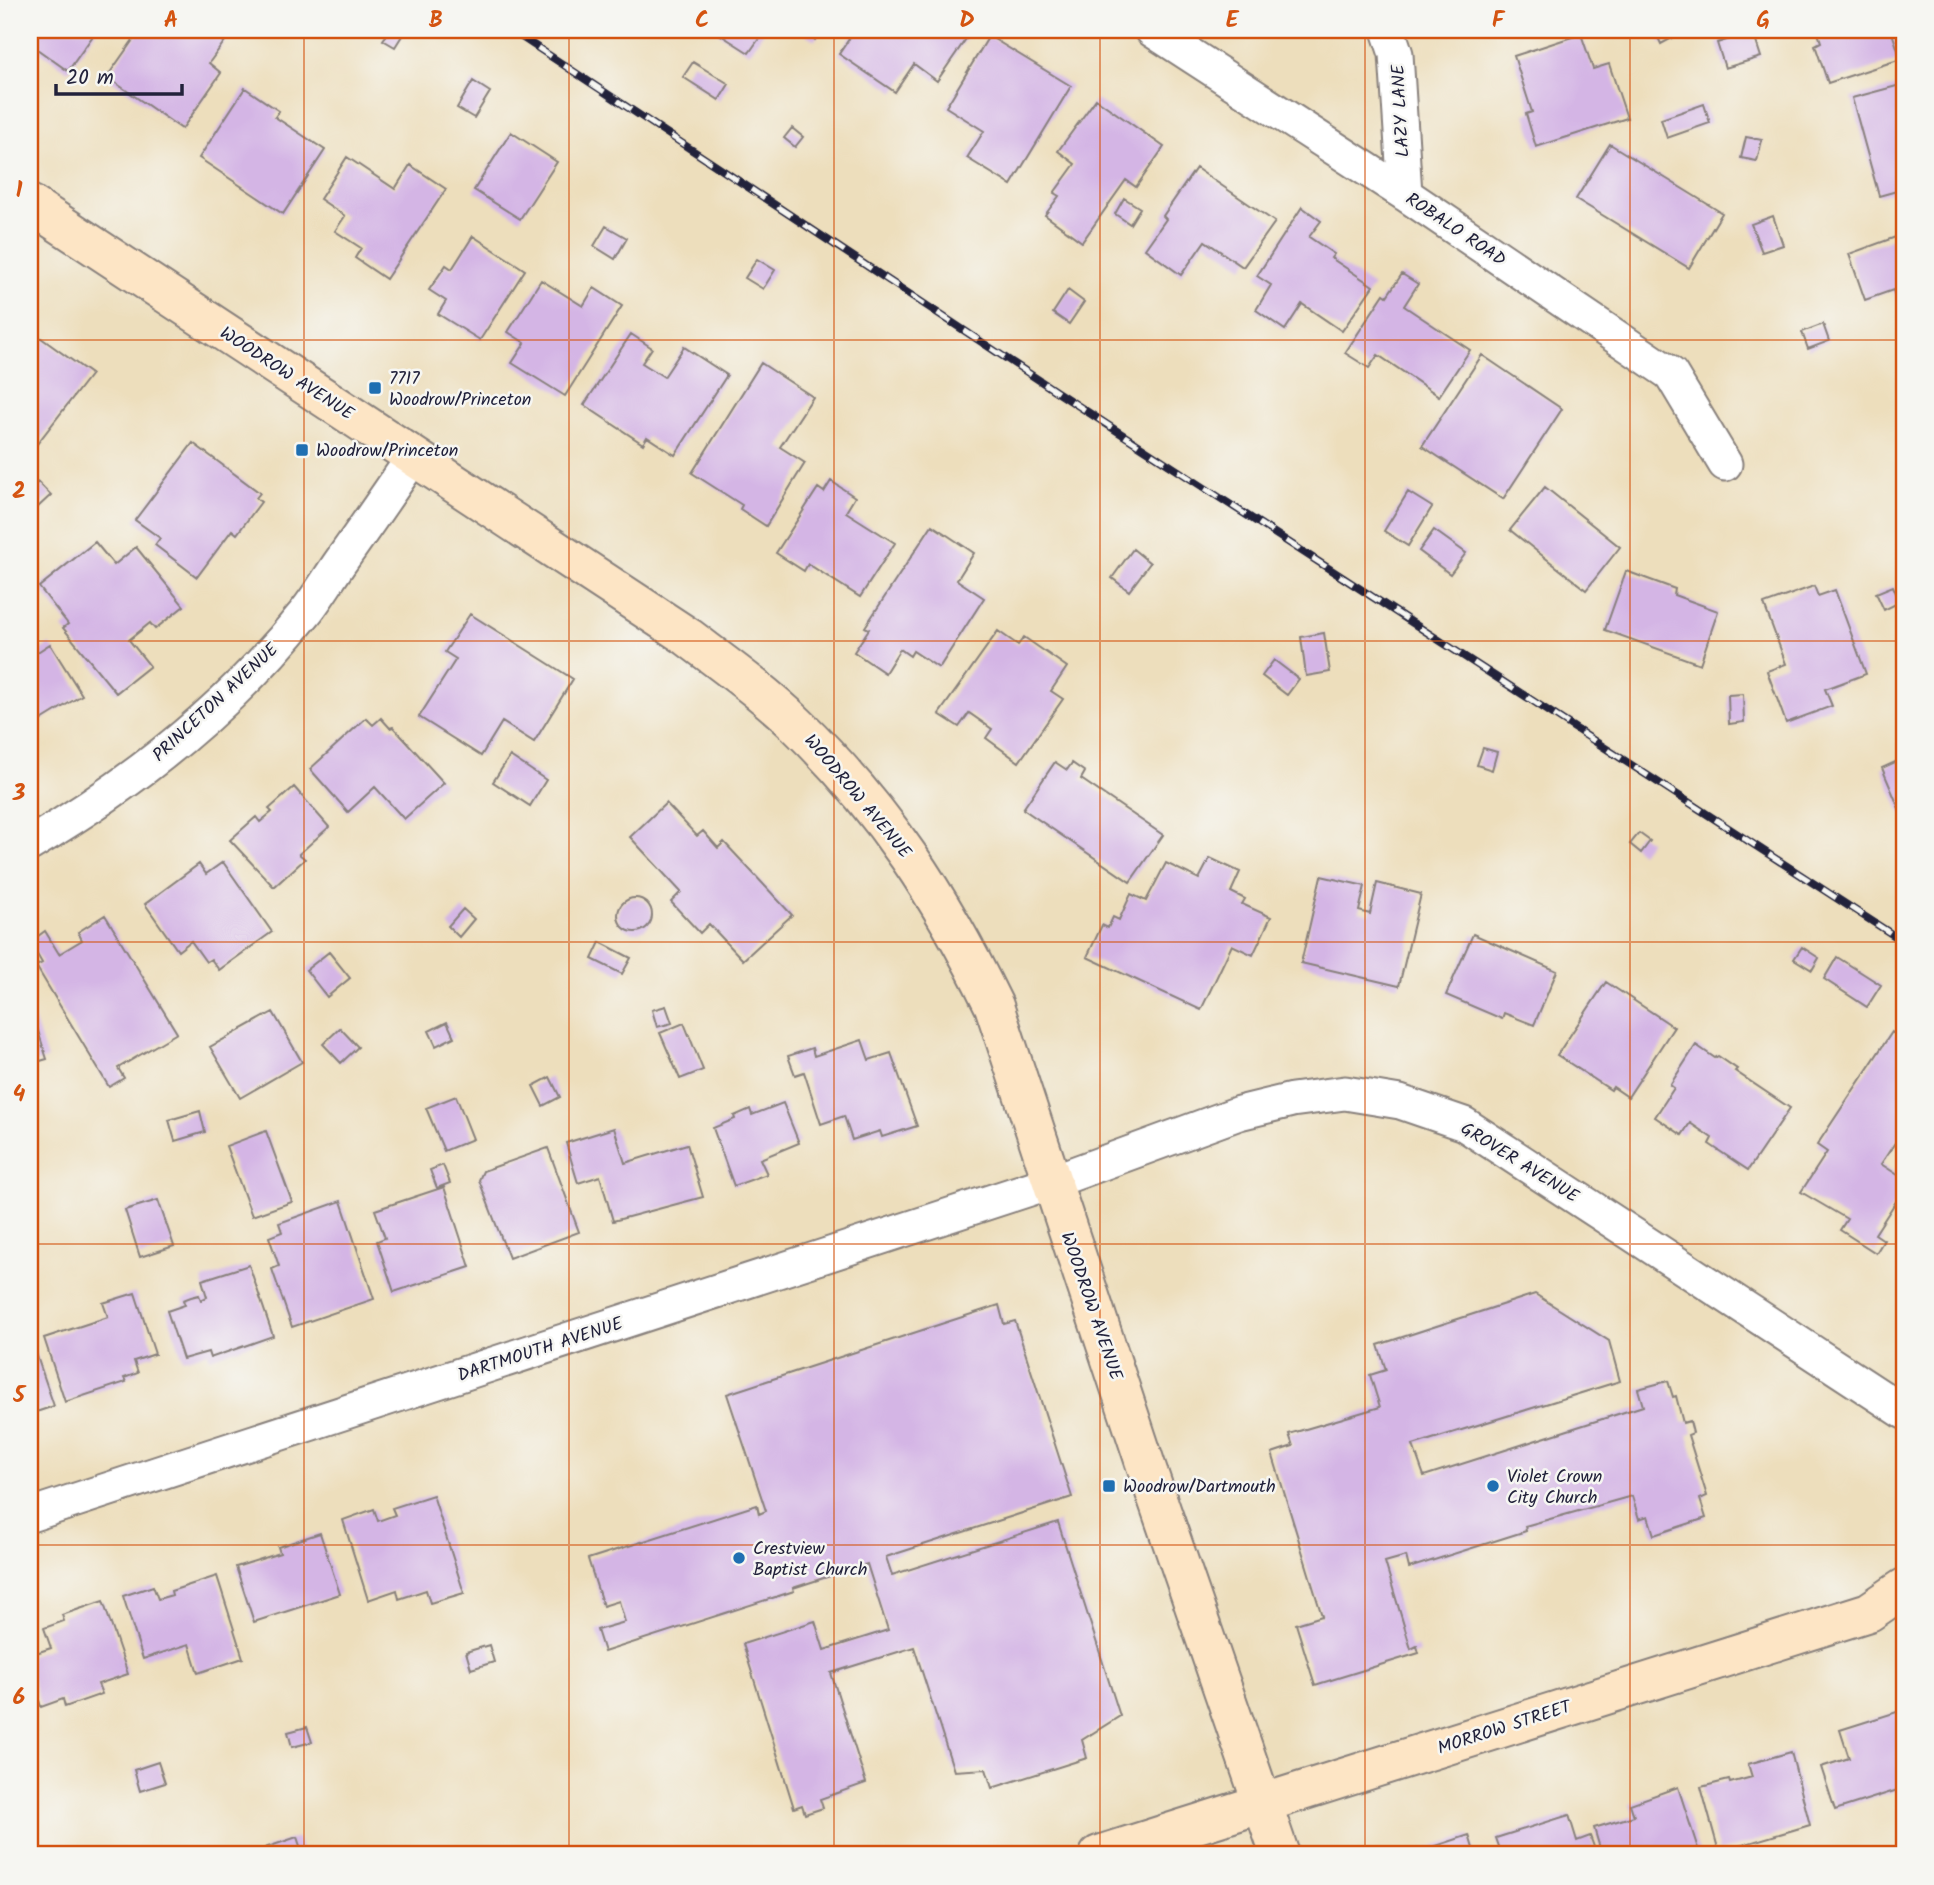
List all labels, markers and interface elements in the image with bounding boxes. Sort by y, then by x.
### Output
text: A [164,3,178,39]
text: B [429,3,443,39]
text: C [695,3,709,39]
text: D [959,3,975,39]
text: E [1226,3,1240,39]
text: F [1492,3,1506,39]
text: G [1756,3,1770,39]
scale bar [56,52,182,96]
text: 20 m [66,62,114,95]
street label: LAZY LANE [1385,63,1418,158]
text: 1 [16,173,23,209]
street label: ROBALO ROAD [1399,186,1512,275]
street label: WOODROW AVENUE [213,320,360,429]
place label: 7717 Woodrow/Princeton [389,365,531,415]
marker: 7717 Woodrow/Princeton [367,380,383,396]
place label: Woodrow/Princeton [316,437,458,466]
marker: Woodrow/Princeton [294,442,310,458]
text: 2 [12,474,26,510]
street label: PRINCETON AVENUE [146,636,286,770]
street label: WOODROW AVENUE [796,728,918,866]
text: 3 [12,776,26,812]
text: 4 [13,1077,26,1113]
street label: GROVER AVENUE [1454,1115,1584,1212]
street label: WOODROW AVENUE [1052,1228,1130,1385]
street label: DARTMOUTH AVENUE [454,1310,627,1391]
text: 5 [12,1378,27,1414]
place label: Violet Crown City Church [1507,1463,1602,1513]
place label: Woodrow/Dartmouth [1123,1473,1276,1502]
marker: Woodrow/Dartmouth [1101,1478,1117,1494]
marker: Violet Crown City Church [1485,1478,1501,1494]
place label: Crestview Baptist Church [753,1535,867,1585]
marker: Crestview Baptist Church [731,1550,747,1566]
text: 6 [13,1680,25,1716]
street label: MORROW STREET [1434,1693,1576,1764]

